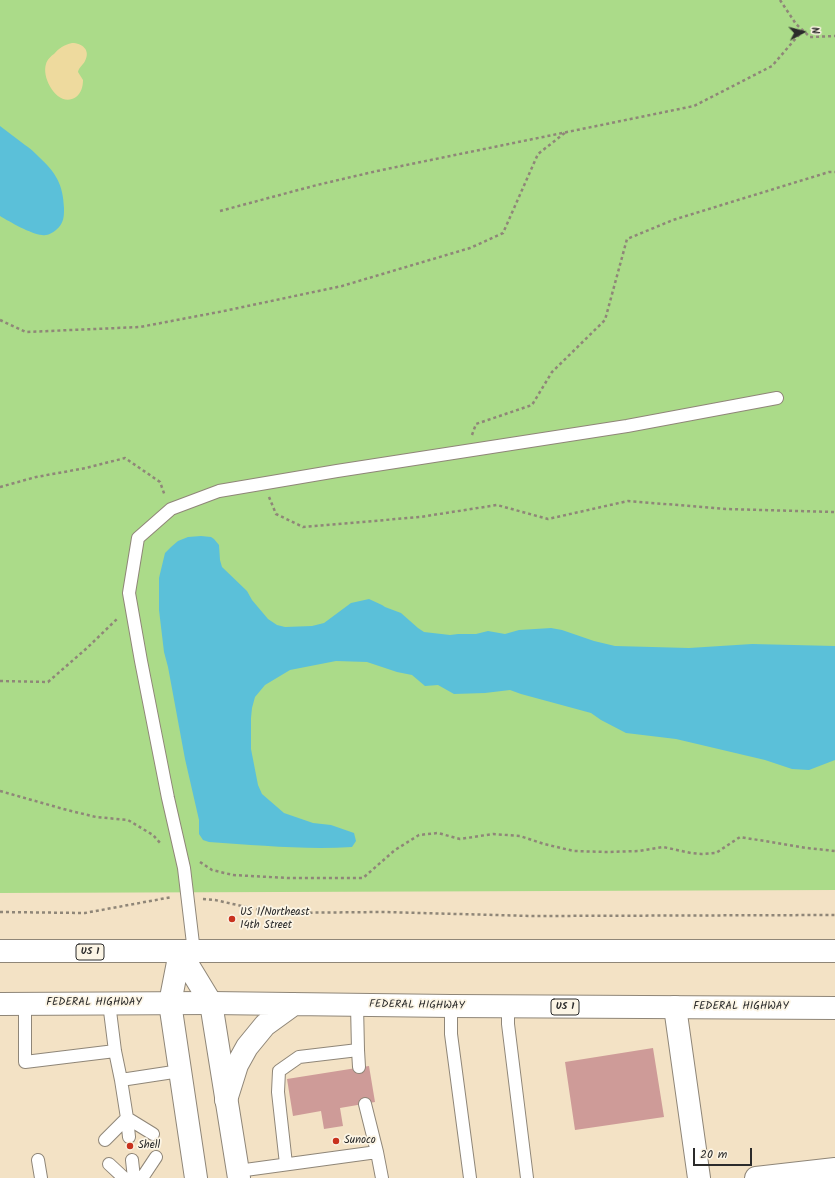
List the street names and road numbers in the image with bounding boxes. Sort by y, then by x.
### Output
road number: US 1 [76,944,104,960]
street label: FEDERAL HIGHWAY [46,996,142,1010]
street label: FEDERAL HIGHWAY [369,999,465,1013]
road number: US 1 [551,999,579,1015]
street label: FEDERAL HIGHWAY [693,1000,789,1014]

